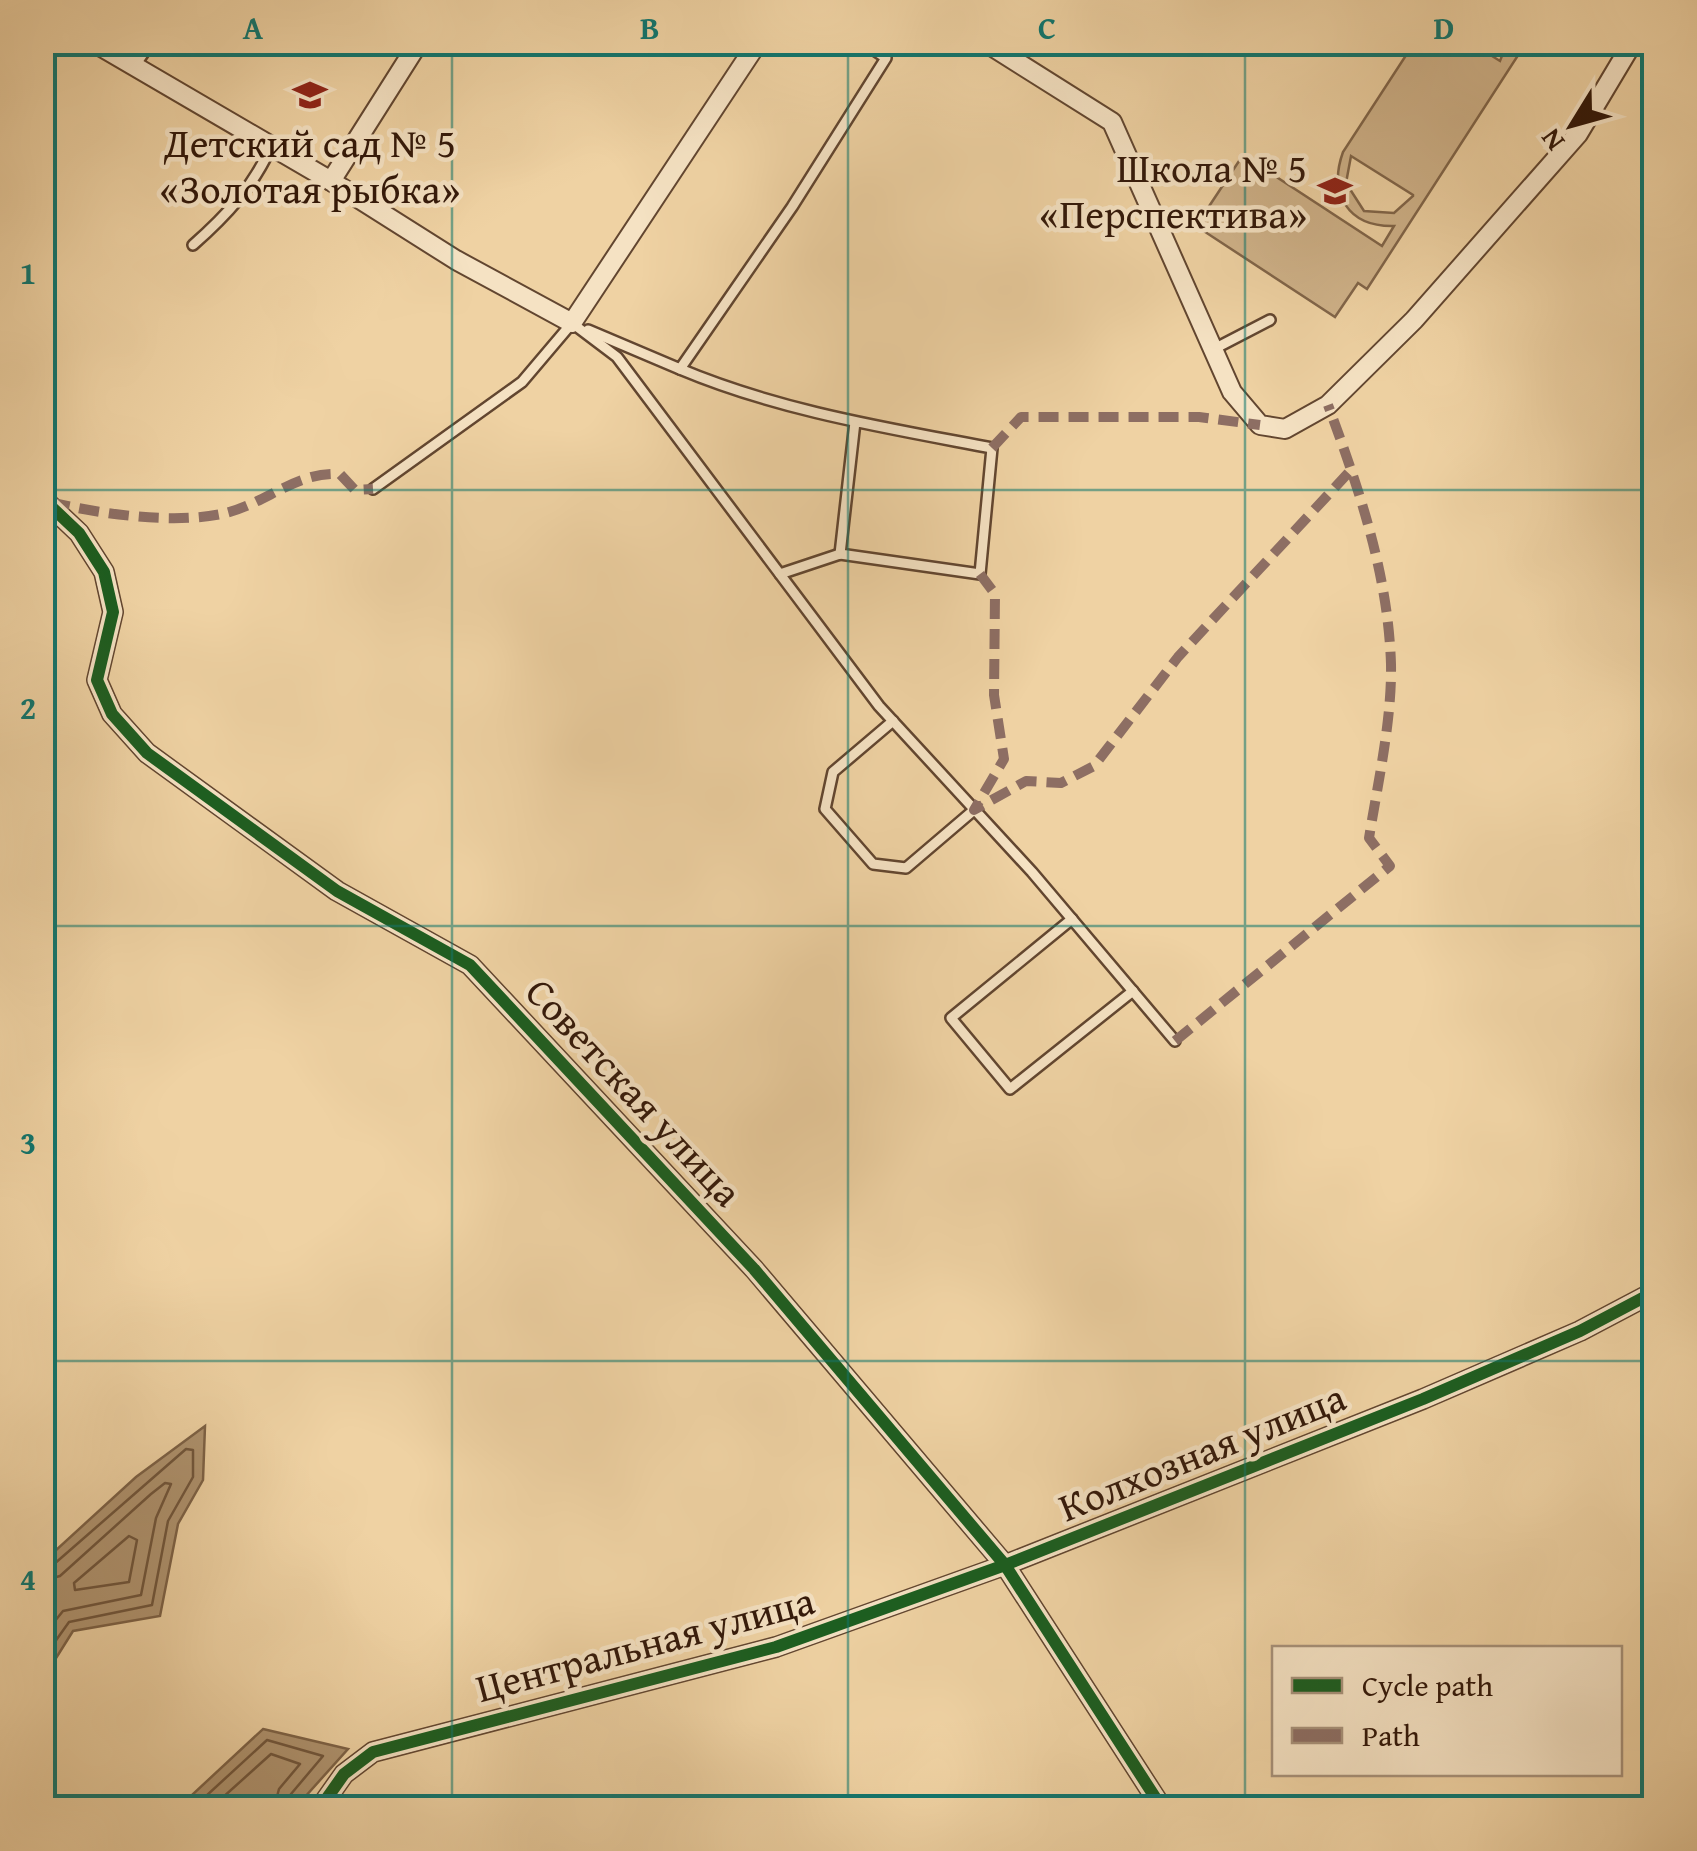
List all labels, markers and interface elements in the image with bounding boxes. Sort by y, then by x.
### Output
text: A [243,4,264,51]
text: B [640,4,660,51]
text: C [1038,4,1056,51]
text: D [1434,4,1454,51]
north arrow [1522,75,1622,175]
school or university icon: Детский сад № 5 «Золотая рыбка» [291,76,329,114]
place label: Детский сад № 5 «Золотая рыбка» [160,113,460,218]
text: N [1529,120,1574,160]
place label: Школа № 5 «Перспектива» [1040,138,1307,243]
school or university icon: Школа № 5 «Перспектива» [1316,172,1354,210]
text: 1 [20,249,36,296]
text: 2 [20,684,36,731]
street label: Советская улица [512,964,756,1219]
text: 3 [20,1119,36,1166]
street label: Колхозная улица [1050,1367,1354,1536]
text: 4 [20,1555,36,1602]
street label: Центральная улица [469,1570,821,1717]
legend [1272,1646,1622,1776]
text: Cycle path [1362,1663,1493,1707]
text: Path [1362,1713,1420,1757]

